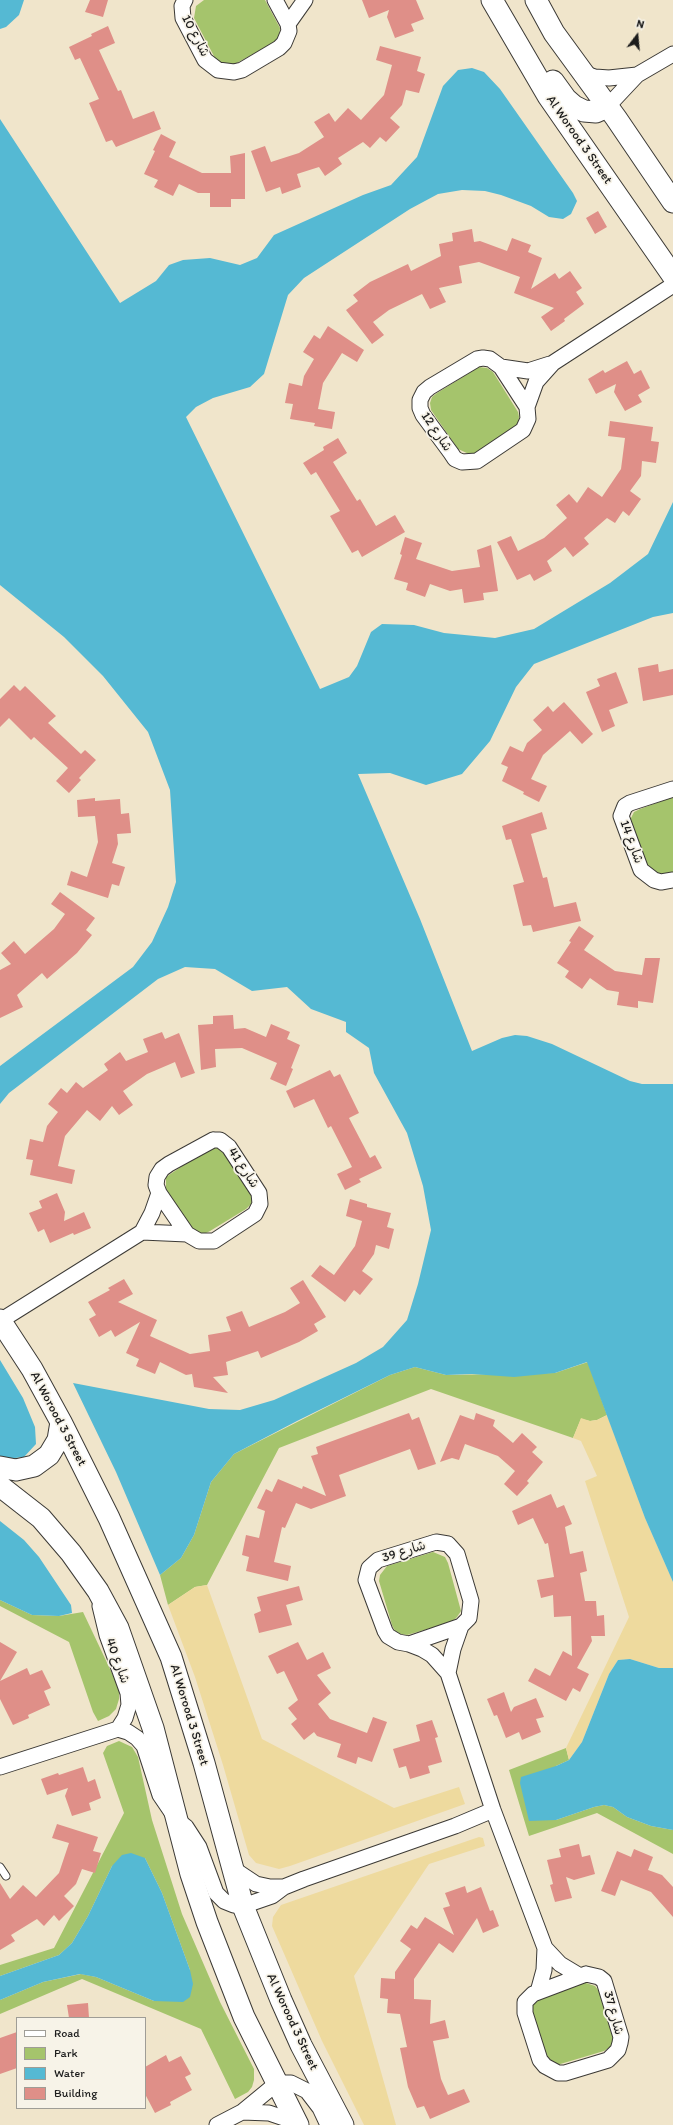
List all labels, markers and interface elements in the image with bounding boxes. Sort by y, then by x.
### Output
street label: شارع 10 [178,12,212,60]
north arrow [617,16,657,56]
text: N [635,17,646,31]
street label: Al Worood 3 Street [543,93,615,187]
street label: شارع 12 [417,409,455,455]
street label: شارع 14 [616,818,646,866]
street label: شارع 41 [224,1145,262,1191]
street label: Al Worood 3 Street [26,1369,90,1469]
street label: شارع 39 [380,1538,428,1566]
street label: شارع 40 [102,1636,132,1686]
street label: Al Worood 3 Street [166,1663,212,1767]
street label: Al Worood 3 Street [263,1971,321,2073]
street label: شارع 37 [600,1989,626,2037]
legend [16,2017,146,2109]
text: Road [54,2026,80,2040]
text: Park [54,2046,78,2060]
text: Water [54,2066,85,2080]
text: Building [54,2086,97,2100]

